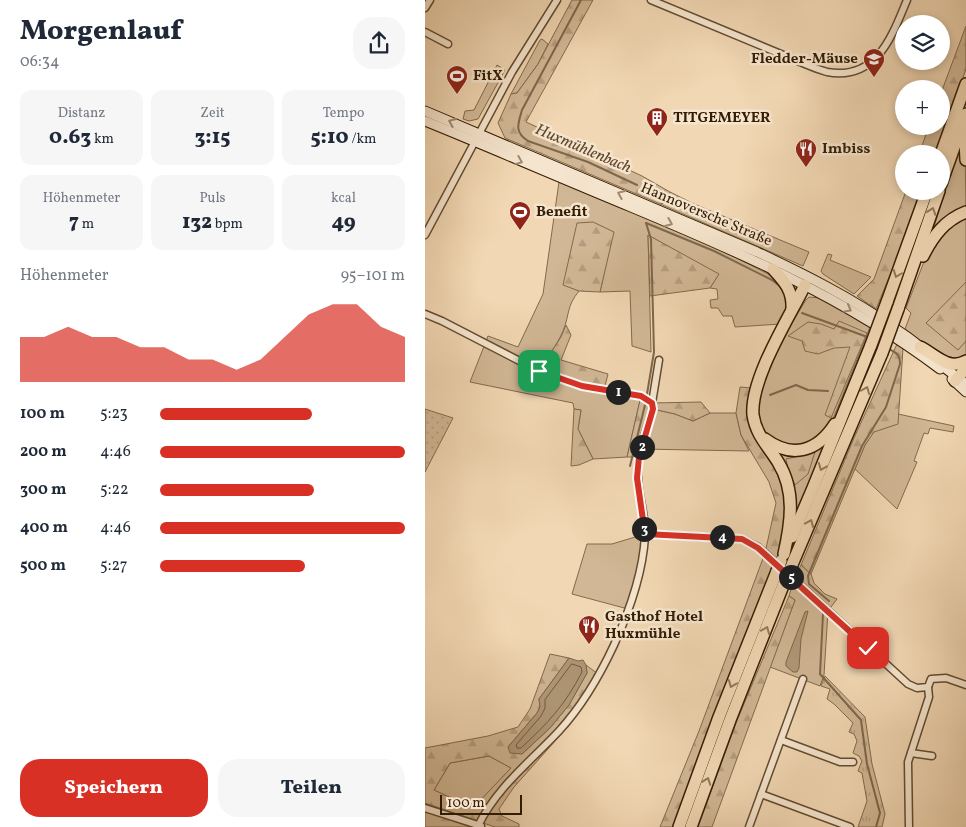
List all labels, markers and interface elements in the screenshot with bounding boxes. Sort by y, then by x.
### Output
text: Morgenlauf [20,12,182,51]
map controls [895,15,950,200]
button: layers [895,15,950,70]
button: share [353,17,405,69]
school or university icon: Fledder-Mäuse [862,47,886,78]
place label: Fledder-Mäuse [751,49,858,70]
text: 06:34 [20,51,59,73]
sports icon: FitX [445,64,469,95]
place label: FitX [473,66,503,87]
button: + [895,80,950,135]
text: Distanz [58,104,105,123]
text: Zeit [200,104,225,123]
text: Tempo [323,104,364,123]
building icon: TITGEMEYER [645,106,669,137]
place label: TITGEMEYER [673,108,771,129]
one-way arrow [448,118,457,129]
water label: Huxmühlenbach [532,119,634,179]
text: 0.63 [49,123,91,152]
text: 3:15 [195,123,230,152]
text: 5:10 [310,123,349,152]
text: km [91,130,114,149]
text: /km [349,130,377,149]
restaurant icon: Imbiss [794,137,818,168]
place label: Imbiss [822,139,870,160]
button: − [895,145,950,200]
one-way arrow [514,155,523,165]
street label: Hannoversche Straße [637,178,775,252]
text: Höhenmeter [43,189,120,208]
text: Puls [199,189,226,208]
text: kcal [331,189,356,208]
one-way arrow [617,190,626,200]
sports icon: Benefit [508,200,532,231]
place label: Benefit [536,202,588,223]
text: 7 [69,208,79,237]
text: 132 [182,208,212,237]
text: 49 [331,208,356,237]
one-way arrow [926,208,936,216]
text: m [79,215,94,234]
text: bpm [212,215,243,234]
one-way arrow [664,217,673,228]
text: Höhenmeter [20,265,109,287]
text: 95–101 m [341,265,405,287]
one-way arrow [893,269,903,278]
one-way arrow [843,302,852,312]
pin [518,350,560,392]
icon: arrive [525,357,553,385]
pin: 1 [605,380,631,404]
text: 1 [616,383,621,402]
one-way arrow [860,386,870,395]
text: 100 m [20,403,65,425]
text: 5:23 [100,403,128,425]
pin: 2 [629,434,655,460]
text: 2 [639,438,646,457]
text: 200 m [20,441,67,463]
text: 4:46 [100,441,131,463]
one-way arrow [818,462,828,471]
text: 300 m [20,479,66,501]
text: 5:22 [100,479,129,501]
pin: 3 [631,516,657,542]
text: 400 m [20,517,68,539]
text: 4:46 [100,517,131,539]
one-way arrow [804,519,814,527]
text: 3 [641,520,648,539]
pin: 4 [709,524,735,550]
text: 4 [718,528,727,547]
text: 500 m [20,555,66,577]
text: 5:27 [100,555,127,577]
pin: 5 [779,564,803,590]
text: 5 [788,568,795,587]
place label: Gasthof Hotel Huxmühle [605,607,703,645]
restaurant icon: Gasthof Hotel Huxmühle [577,614,601,645]
one-way arrow [760,626,770,634]
pin [847,627,889,669]
icon: check [854,634,882,662]
one-way arrow [728,679,738,688]
button: Speichern [20,759,208,817]
button: Teilen [218,759,405,817]
one-way arrow [701,777,711,786]
scale bar [440,792,523,815]
text: 100 m [447,794,485,813]

